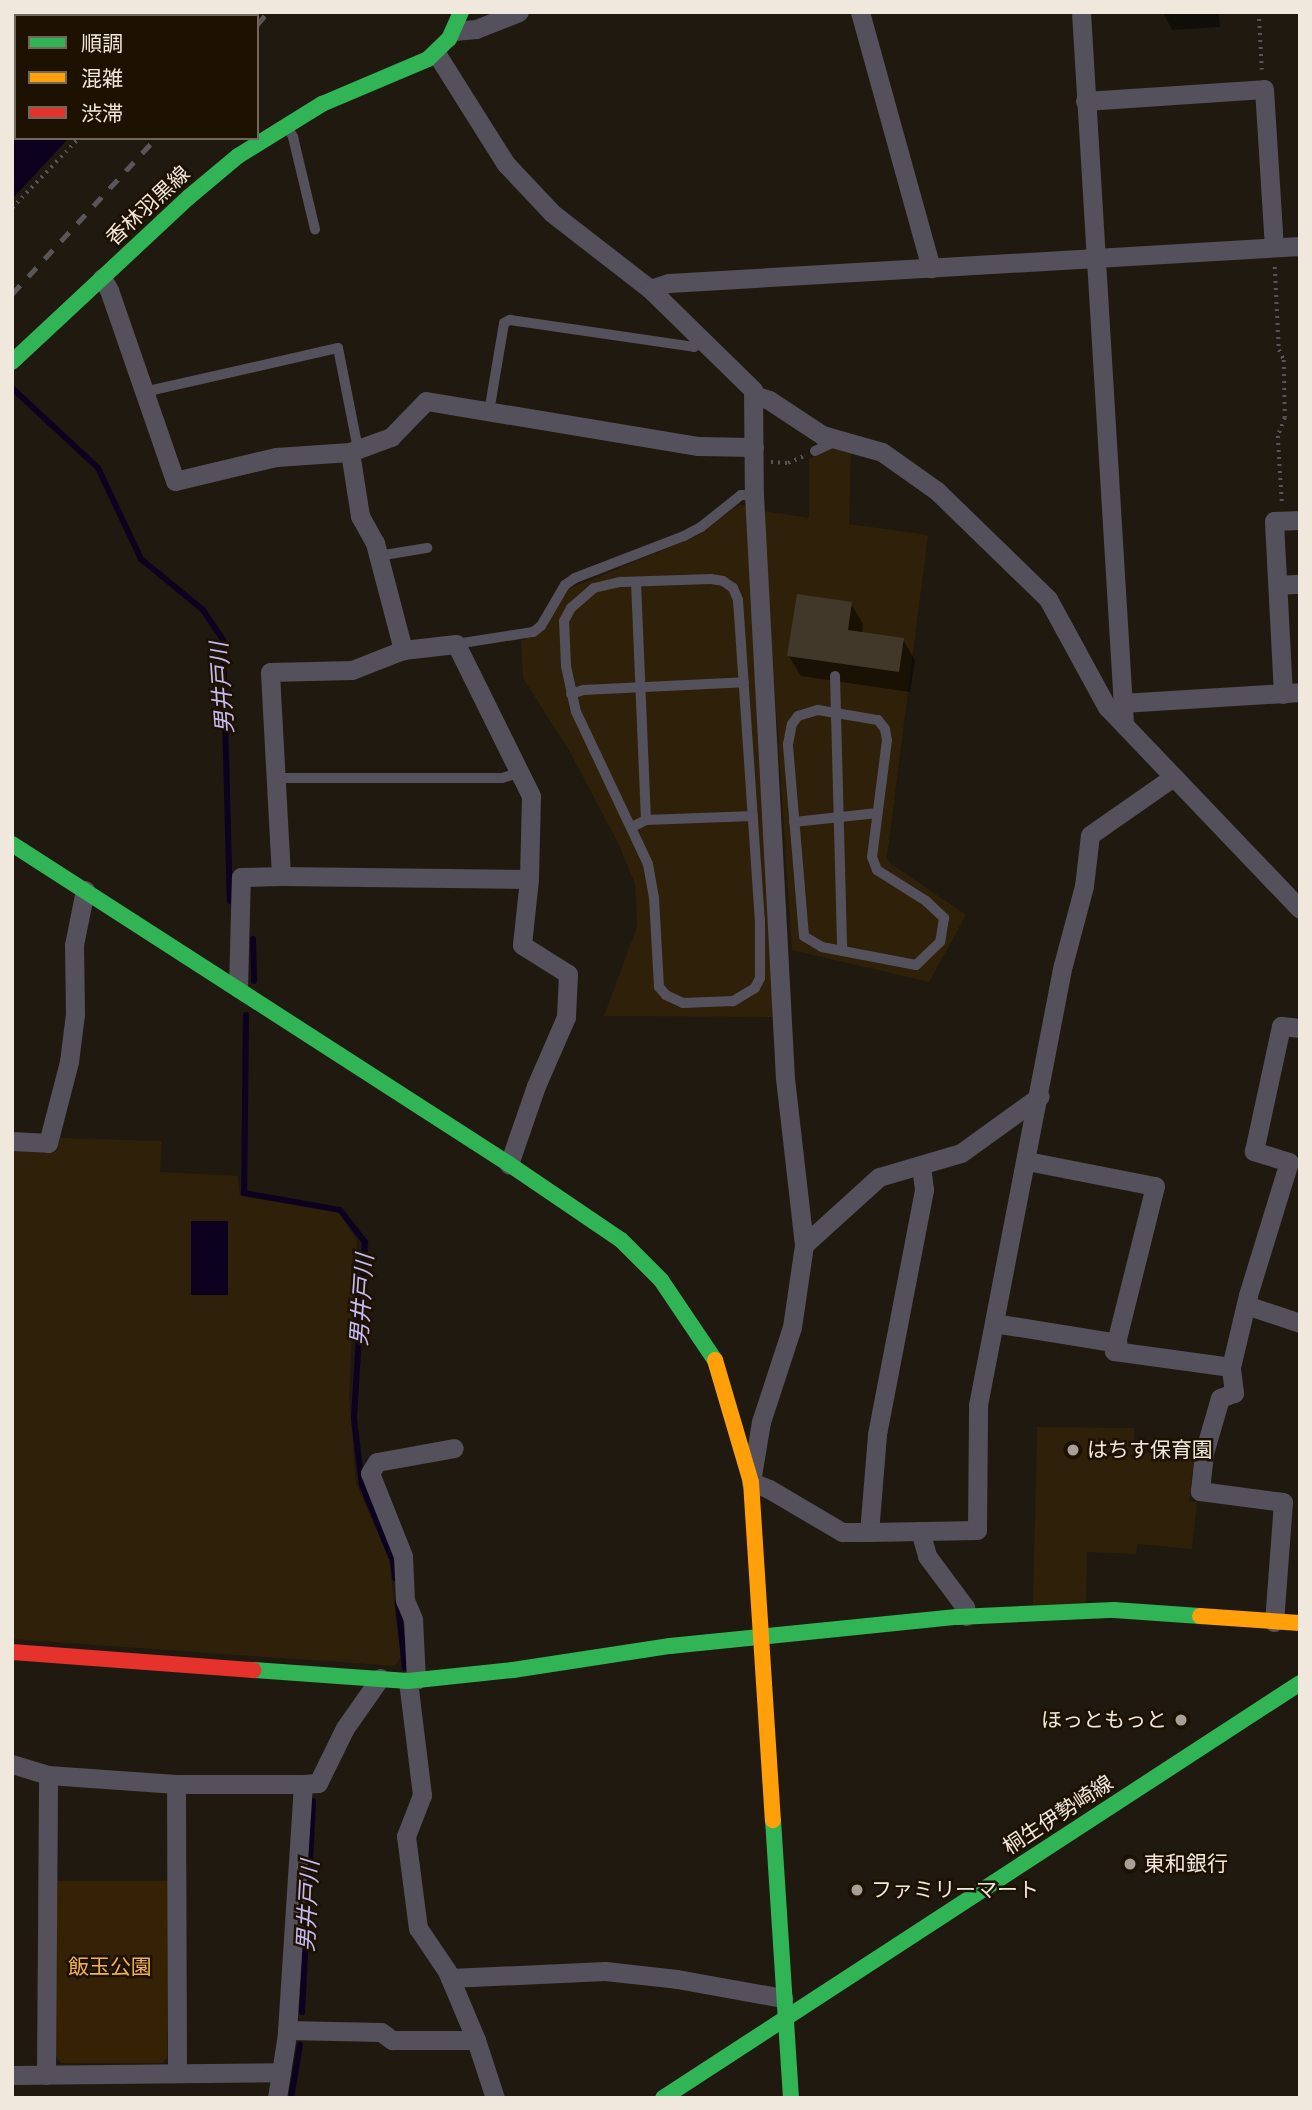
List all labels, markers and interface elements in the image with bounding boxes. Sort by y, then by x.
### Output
legend [14,14,259,140]
text: 順調 [81,29,123,59]
text: 混雑 [81,64,123,94]
text: 渋滞 [81,99,123,129]
street label: 香林羽黒線 [101,161,195,251]
water label: 男井戸川 [205,641,239,735]
water label: 男井戸川 [345,1253,379,1347]
place label: はちす保育園 [1087,1437,1213,1463]
marker: はちす保育園 [1065,1442,1081,1458]
place label: ほっともっと [1041,1707,1167,1733]
marker: ほっともっと [1173,1712,1189,1728]
street label: 桐生伊勢崎線 [998,1770,1118,1860]
place label: 東和銀行 [1144,1851,1228,1877]
marker: 東和銀行 [1122,1856,1138,1872]
water label: 男井戸川 [292,1859,324,1953]
place label: ファミリーマート [871,1877,1039,1903]
marker: ファミリーマート [849,1882,865,1898]
park label: 飯玉公園 [68,1954,152,1980]

